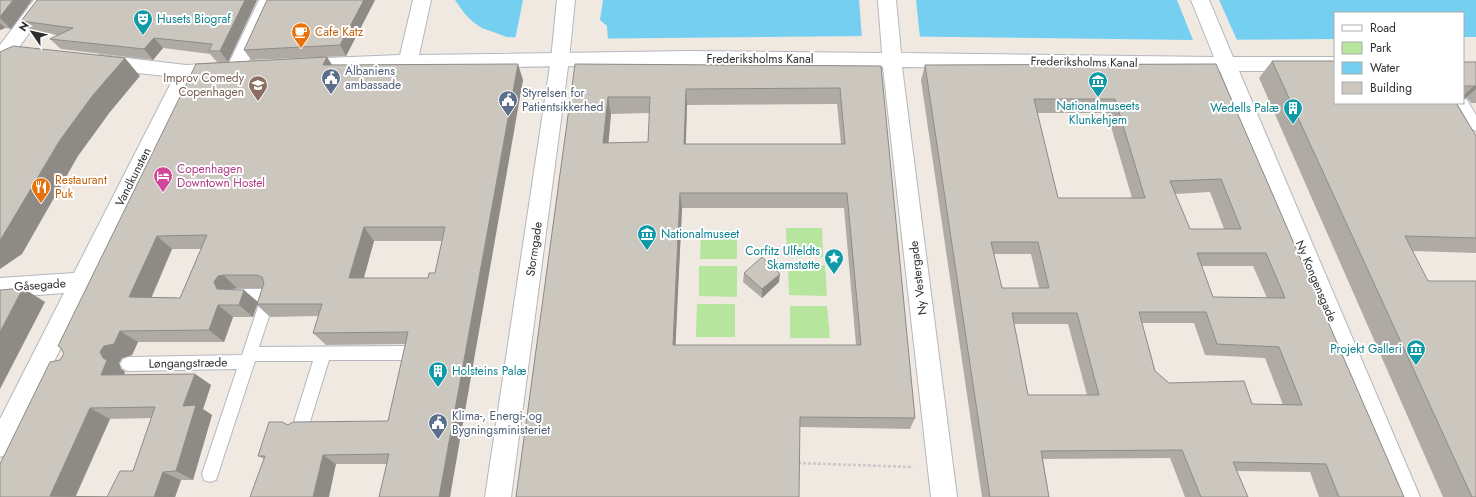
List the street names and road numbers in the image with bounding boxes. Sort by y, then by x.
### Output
street label: Frederiksholms Kanal [706,50,814,68]
street label: Frederiksholms Kanal [1030,52,1138,72]
street label: Vandkunsten [111,145,155,209]
street label: Stormgade [521,220,547,278]
street label: Ny Kongensgade [1291,237,1341,325]
street label: Ny Vestergade [905,240,931,316]
street label: Gåsegade [14,274,66,296]
street label: Løngangstræde [148,353,228,373]

